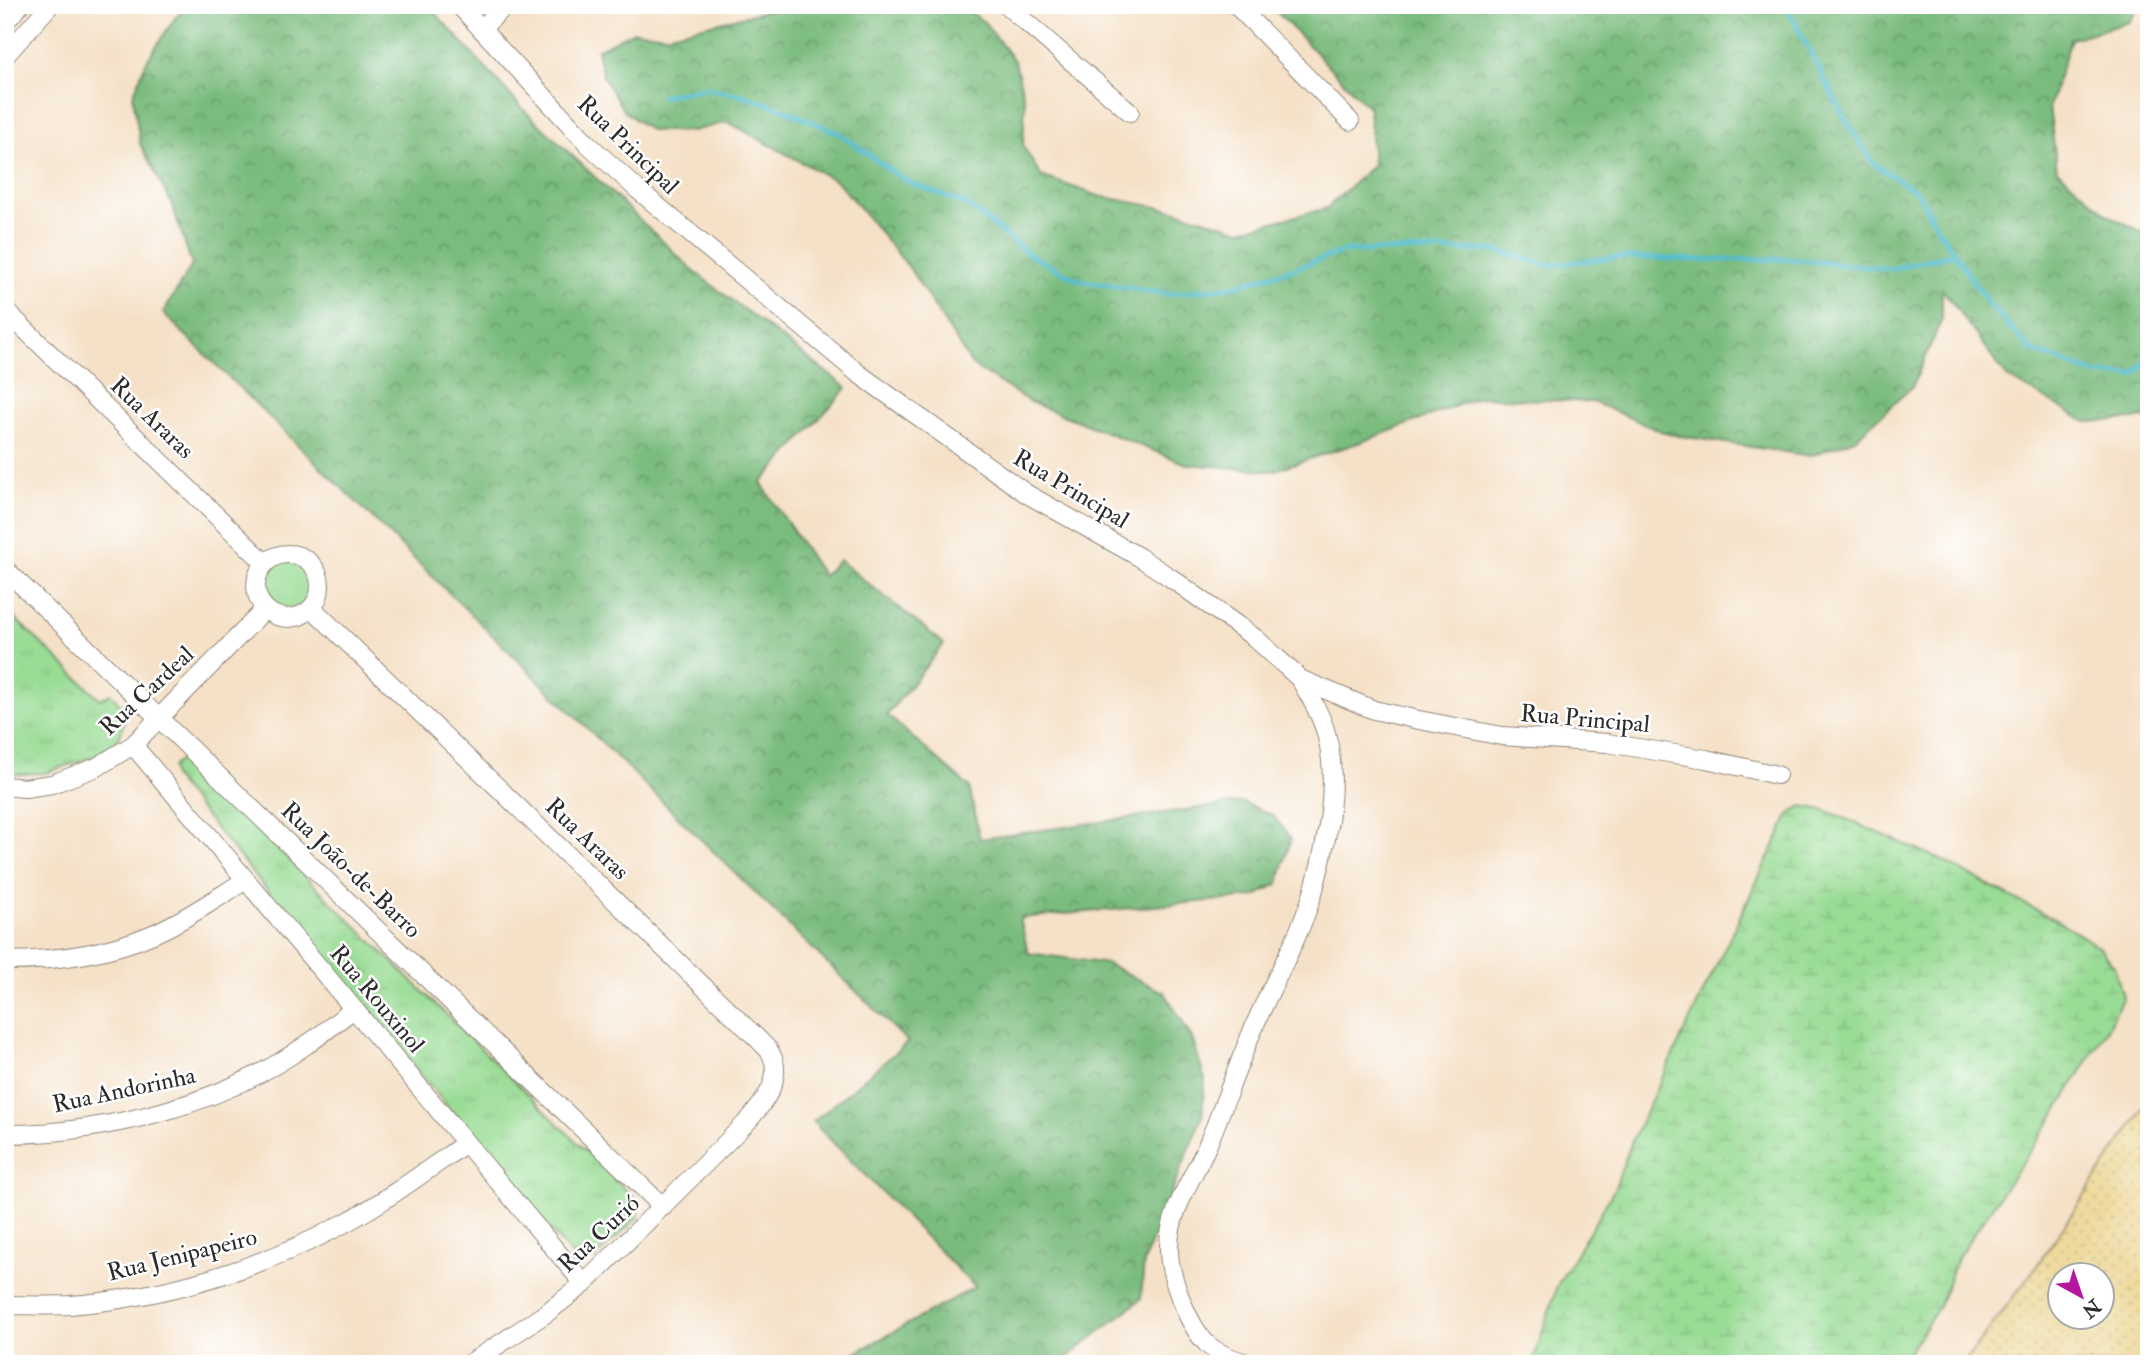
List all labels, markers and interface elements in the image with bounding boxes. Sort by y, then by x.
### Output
street label: Rua Principal [571,89,685,201]
street label: Rua Araras [103,370,201,466]
street label: Rua Principal [1007,442,1135,536]
street label: Rua Cardeal [93,639,201,743]
street label: Rua Principal [1519,698,1651,740]
street label: Rua Araras [538,791,636,887]
street label: Rua João-de-Barro [274,795,428,945]
street label: Rua Rouxinol [323,938,431,1060]
street label: Rua Andorinha [50,1059,199,1120]
street label: Rua Curió [552,1188,646,1280]
street label: Rua Jenipapeiro [104,1221,260,1289]
north arrow [2046,1260,2116,1330]
text: N [2076,1293,2106,1324]

